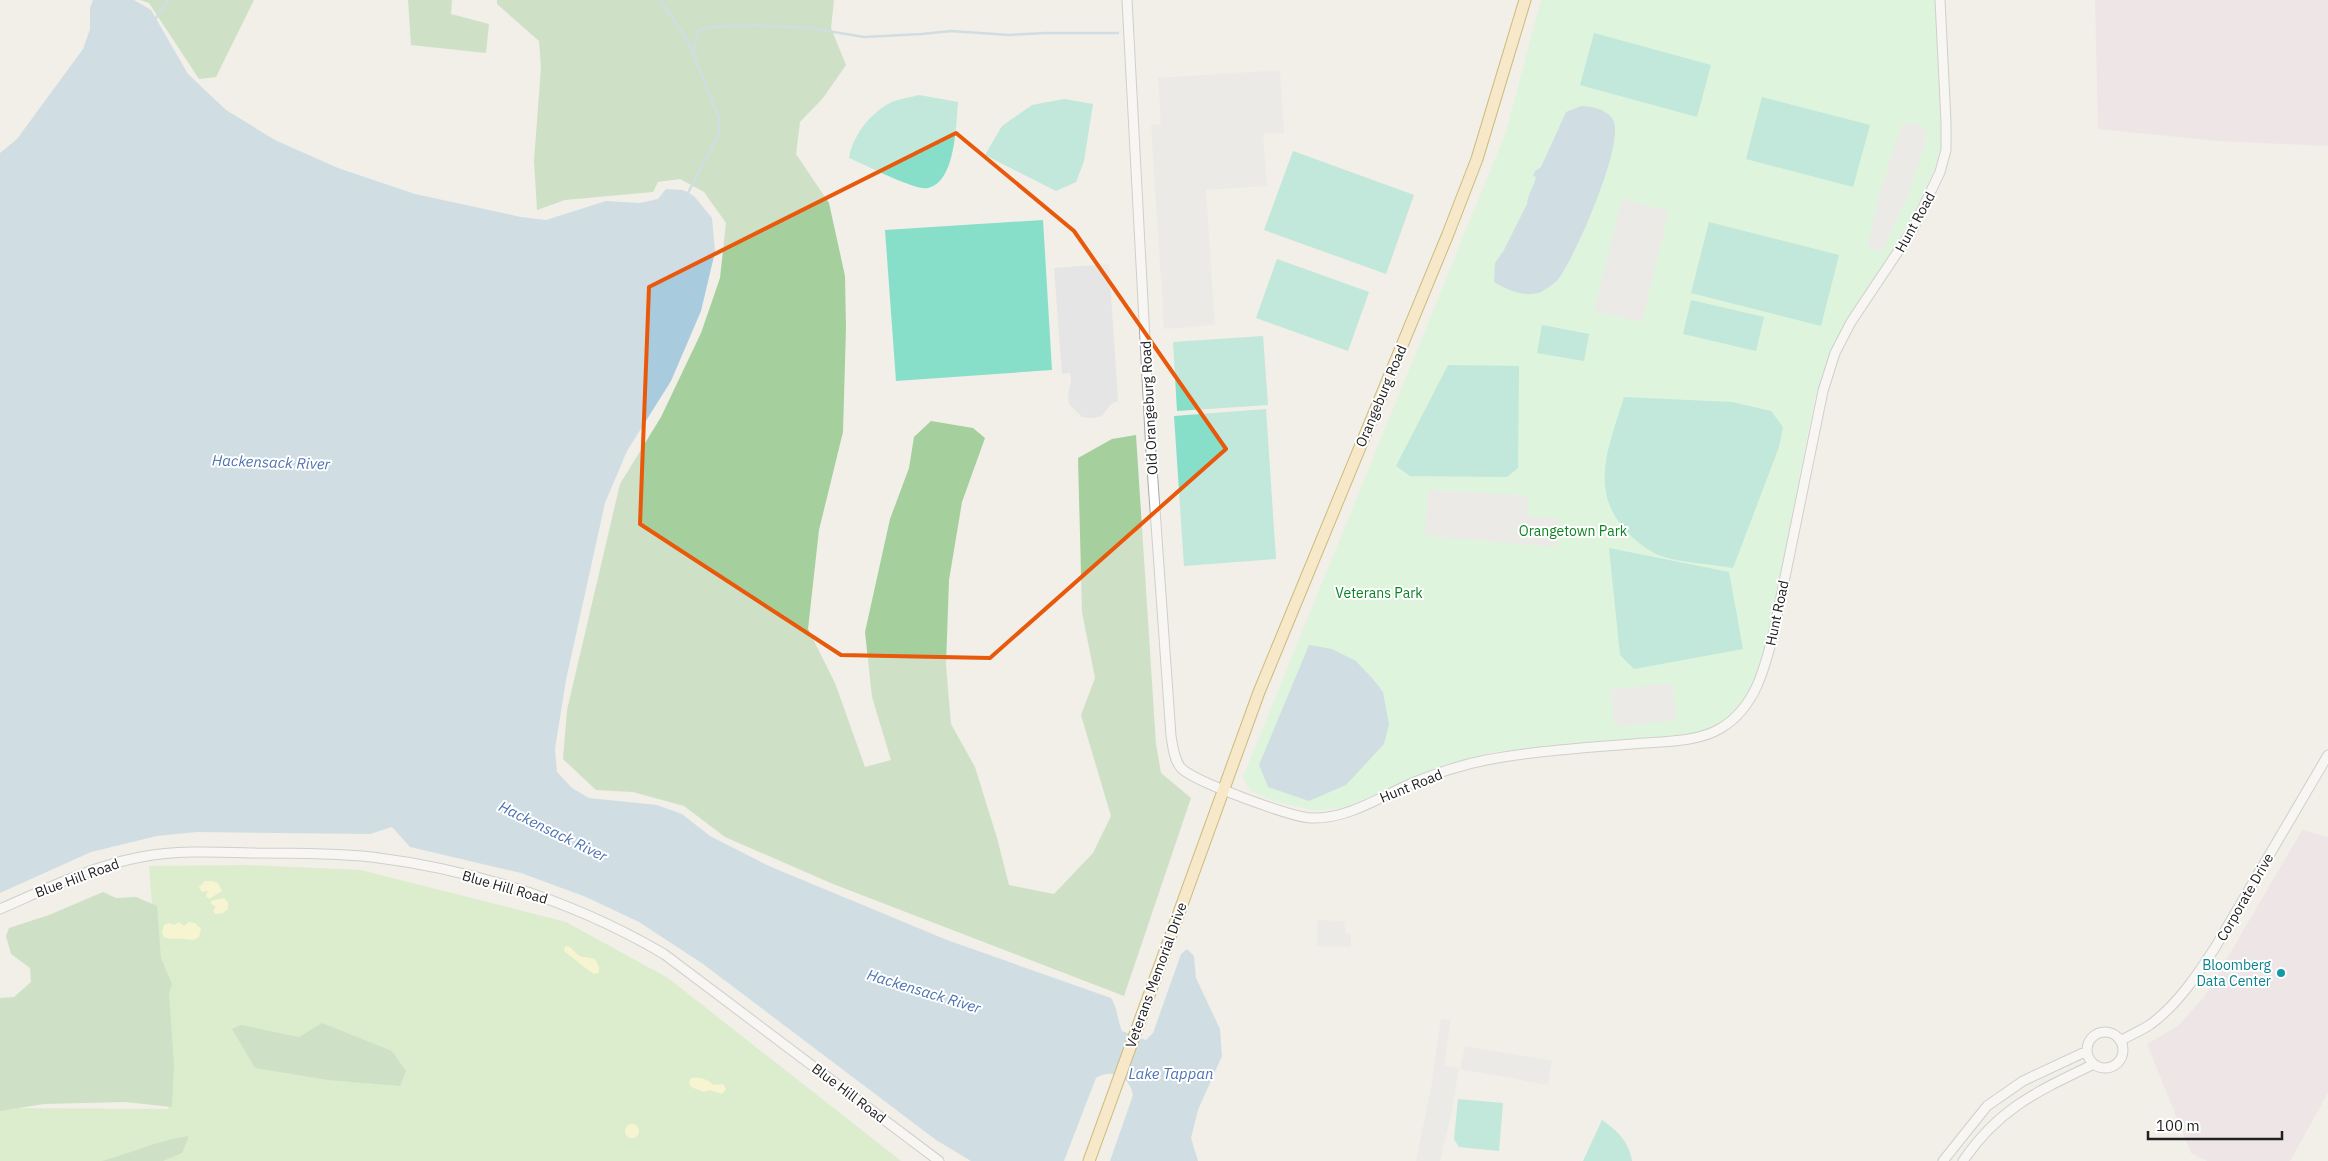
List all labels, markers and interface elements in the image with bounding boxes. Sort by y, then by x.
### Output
street label: Hunt Road [1891,189,1939,255]
street label: Old Orangeburg Road [1136,340,1162,476]
street label: Orangeburg Road [1351,342,1411,450]
water label: Hackensack River [212,450,331,474]
park label: Orangetown Park [1519,522,1628,540]
street label: Hunt Road [1761,579,1793,647]
park label: Veterans Park [1335,584,1423,602]
street label: Hunt Road [1377,765,1445,807]
water label: Hackensack River [496,797,611,866]
street label: Corporate Drive [2213,850,2278,944]
street label: Blue Hill Road [32,854,122,902]
street label: Blue Hill Road [460,866,550,908]
street label: Veterans Memorial Drive [1121,899,1191,1050]
place label: Bloomberg Data Center [2196,956,2272,990]
water label: Hackensack River [865,965,984,1017]
marker: Bloomberg Data Center [2275,967,2287,979]
street label: Blue Hill Road [808,1059,890,1127]
water label: Lake Tappan [1129,1064,1213,1083]
scale bar [2148,1108,2282,1140]
text: 100 m [2156,1116,2200,1135]

